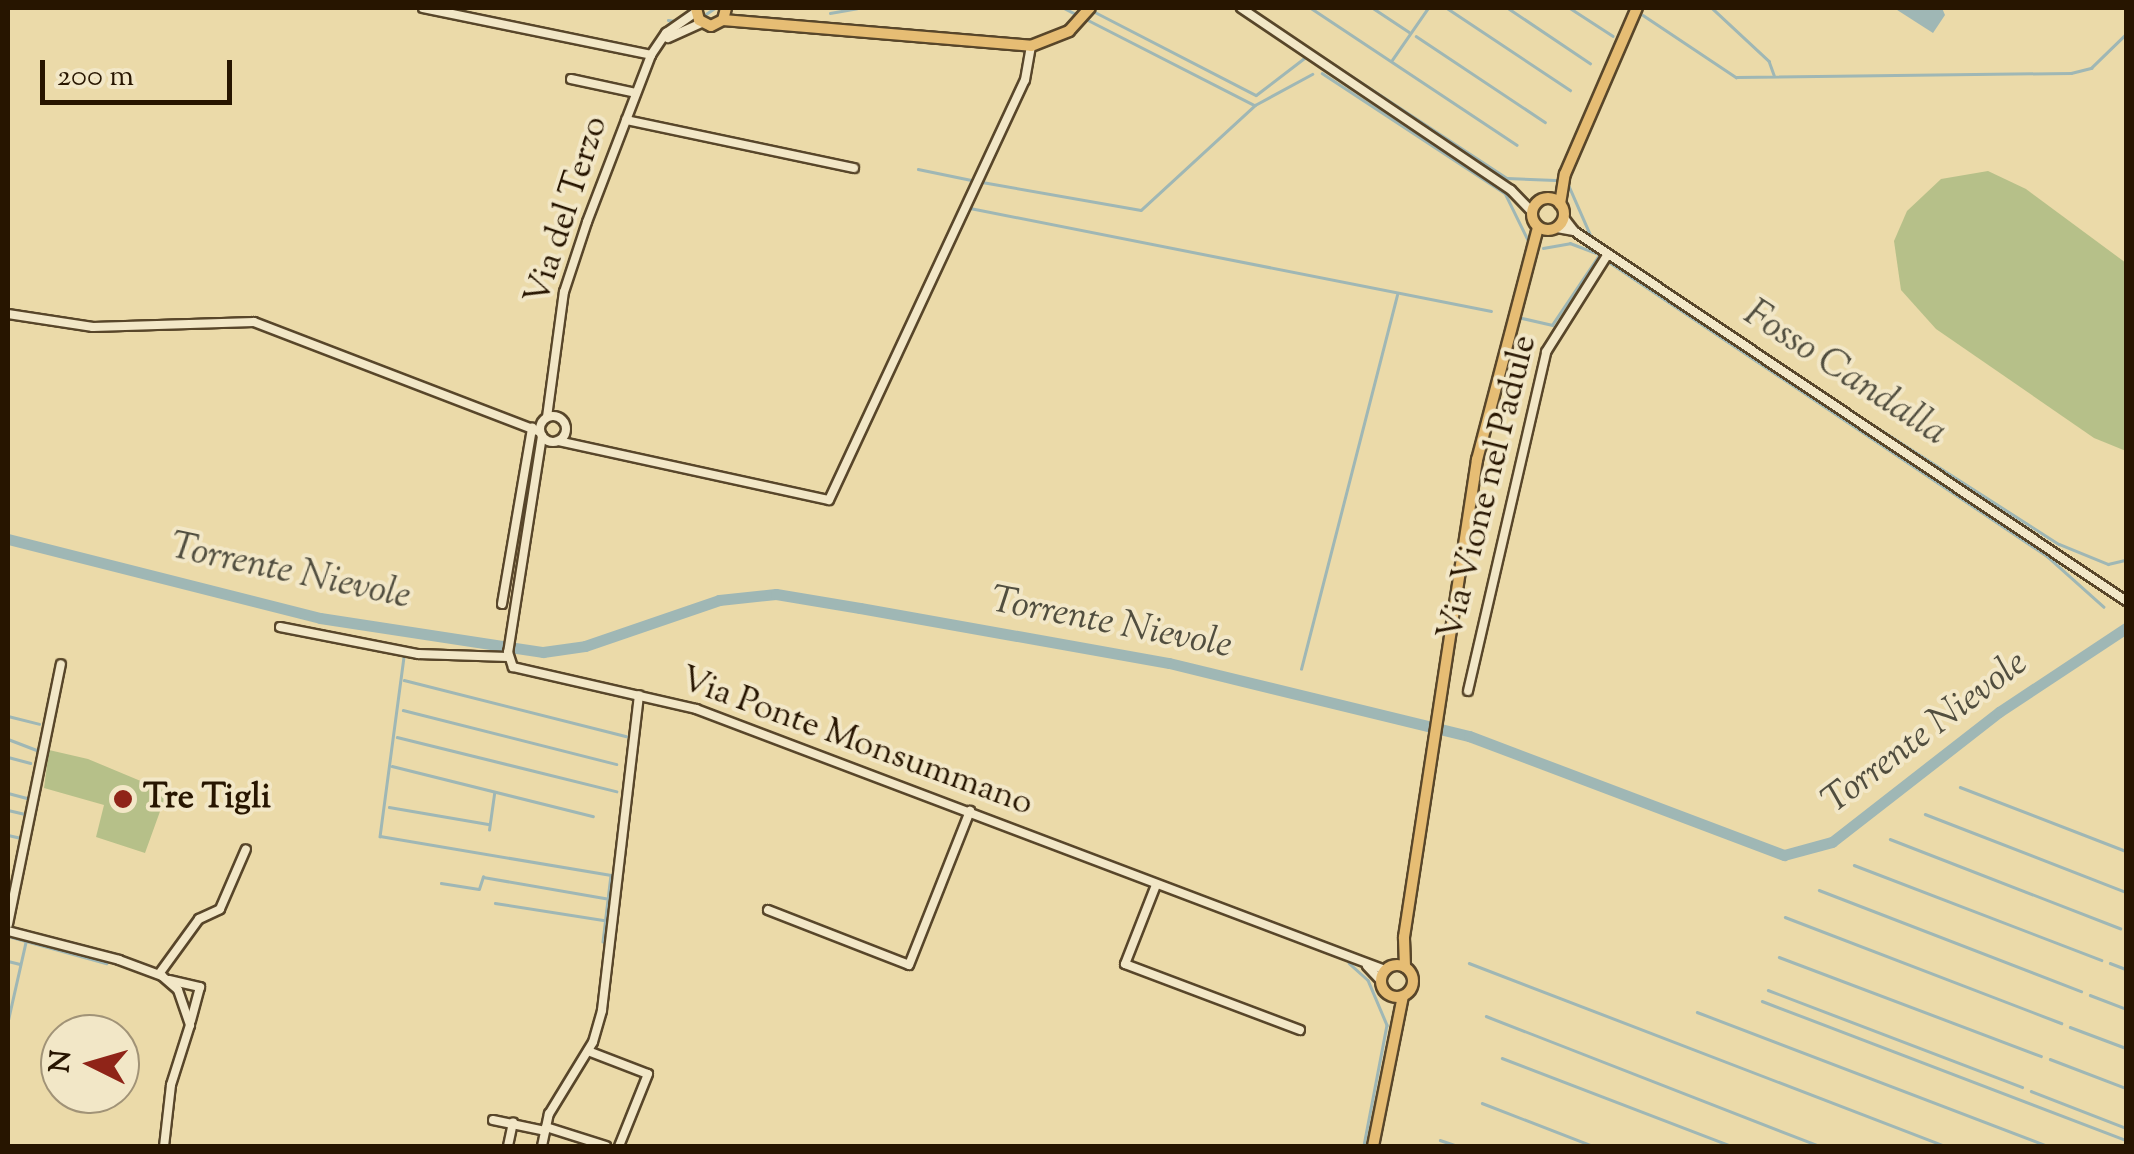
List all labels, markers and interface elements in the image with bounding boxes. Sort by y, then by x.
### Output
scale bar [45,40,238,102]
text: 200 m [57,56,134,99]
street label: Via del Terzo [518,111,618,311]
water label: Fosso Candalla [1734,292,1954,458]
street label: Via Vione nel Padule [1431,331,1547,645]
water label: Torrente Nievole [166,526,414,622]
water label: Torrente Nievole [987,579,1235,671]
water label: Torrente Nievole [1815,642,2037,826]
street label: Via Ponte Monsummano [674,660,1038,826]
place label: Tre Tigli [143,778,271,820]
marker: Tre Tigli [112,788,134,810]
north arrow [40,1014,140,1114]
text: N [41,1049,83,1074]

